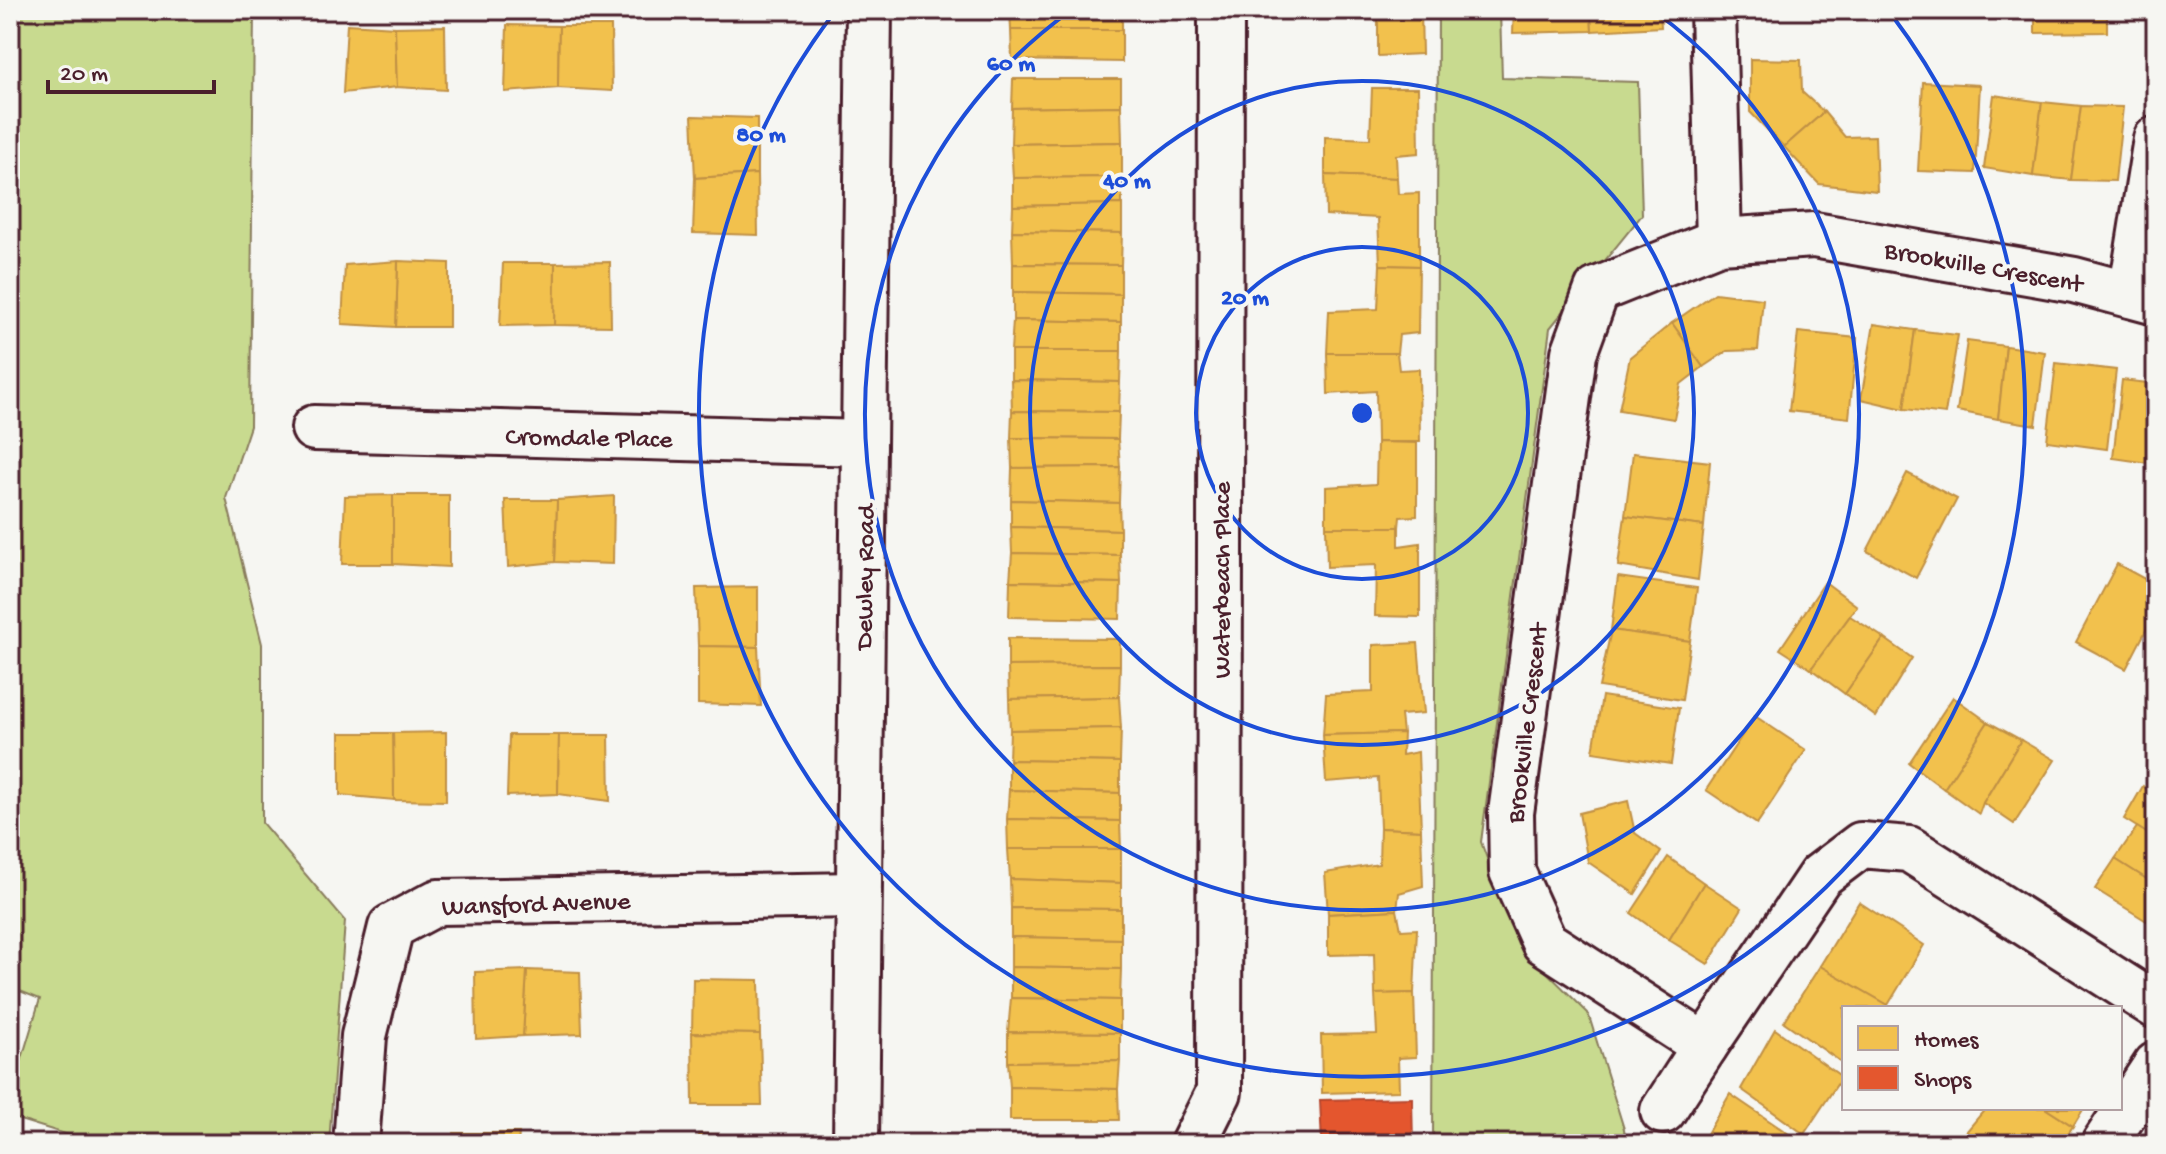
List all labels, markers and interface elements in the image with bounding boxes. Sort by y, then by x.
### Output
scale bar [48,44,214,94]
text: 60 m [987,51,1035,80]
text: 20 m [60,61,108,90]
text: 80 m [736,122,786,151]
text: 40 m [1102,168,1151,197]
street label: Brookville Crescent [1881,237,2087,303]
text: 20 m [1221,285,1269,314]
centre of rings [1348,399,1376,427]
street label: Cromdale Place [505,424,673,457]
street label: Waterbeach Place [1209,481,1240,679]
street label: Dewley Road [851,502,884,652]
street label: Brookville Crescent [1502,620,1557,826]
street label: Wansford Avenue [441,888,632,925]
legend [1842,1006,2122,1110]
text: Homes [1914,1027,1980,1056]
text: Shops [1914,1067,1972,1096]

